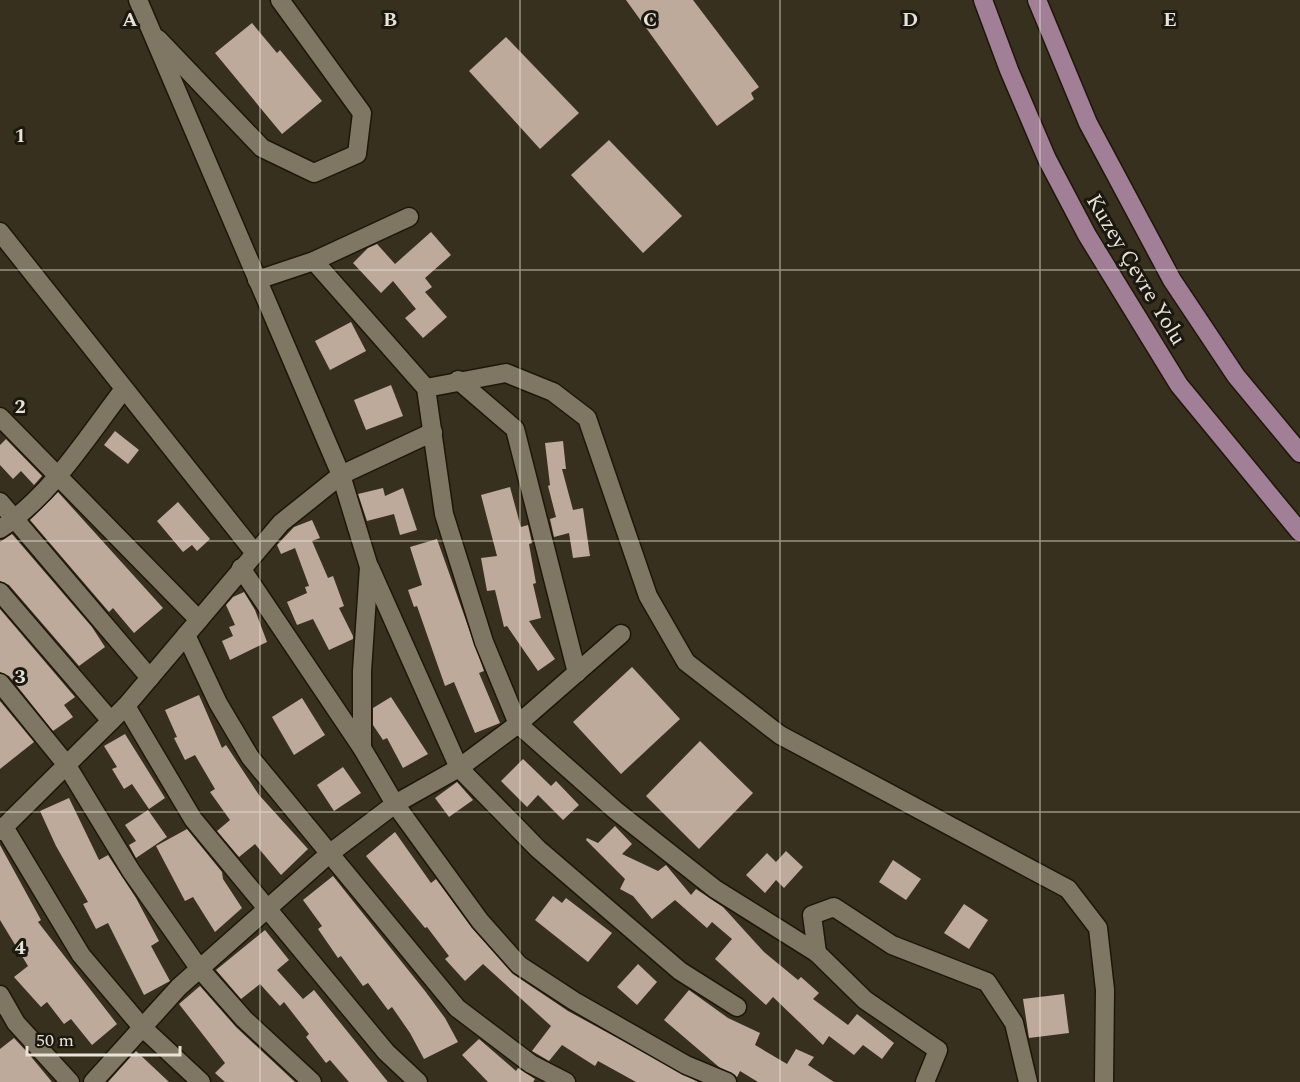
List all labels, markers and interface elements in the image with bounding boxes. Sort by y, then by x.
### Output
text: A [122,5,138,35]
text: B [383,5,397,35]
text: C [643,5,657,35]
text: D [902,5,918,35]
text: E [1163,5,1177,35]
text: 1 [14,121,26,151]
street label: Kuzey Çevre Yolu [1077,188,1194,352]
text: 2 [14,392,26,422]
text: 3 [14,662,26,692]
text: 4 [14,933,26,963]
scale bar [27,1019,180,1057]
text: 50 m [36,1027,74,1054]

